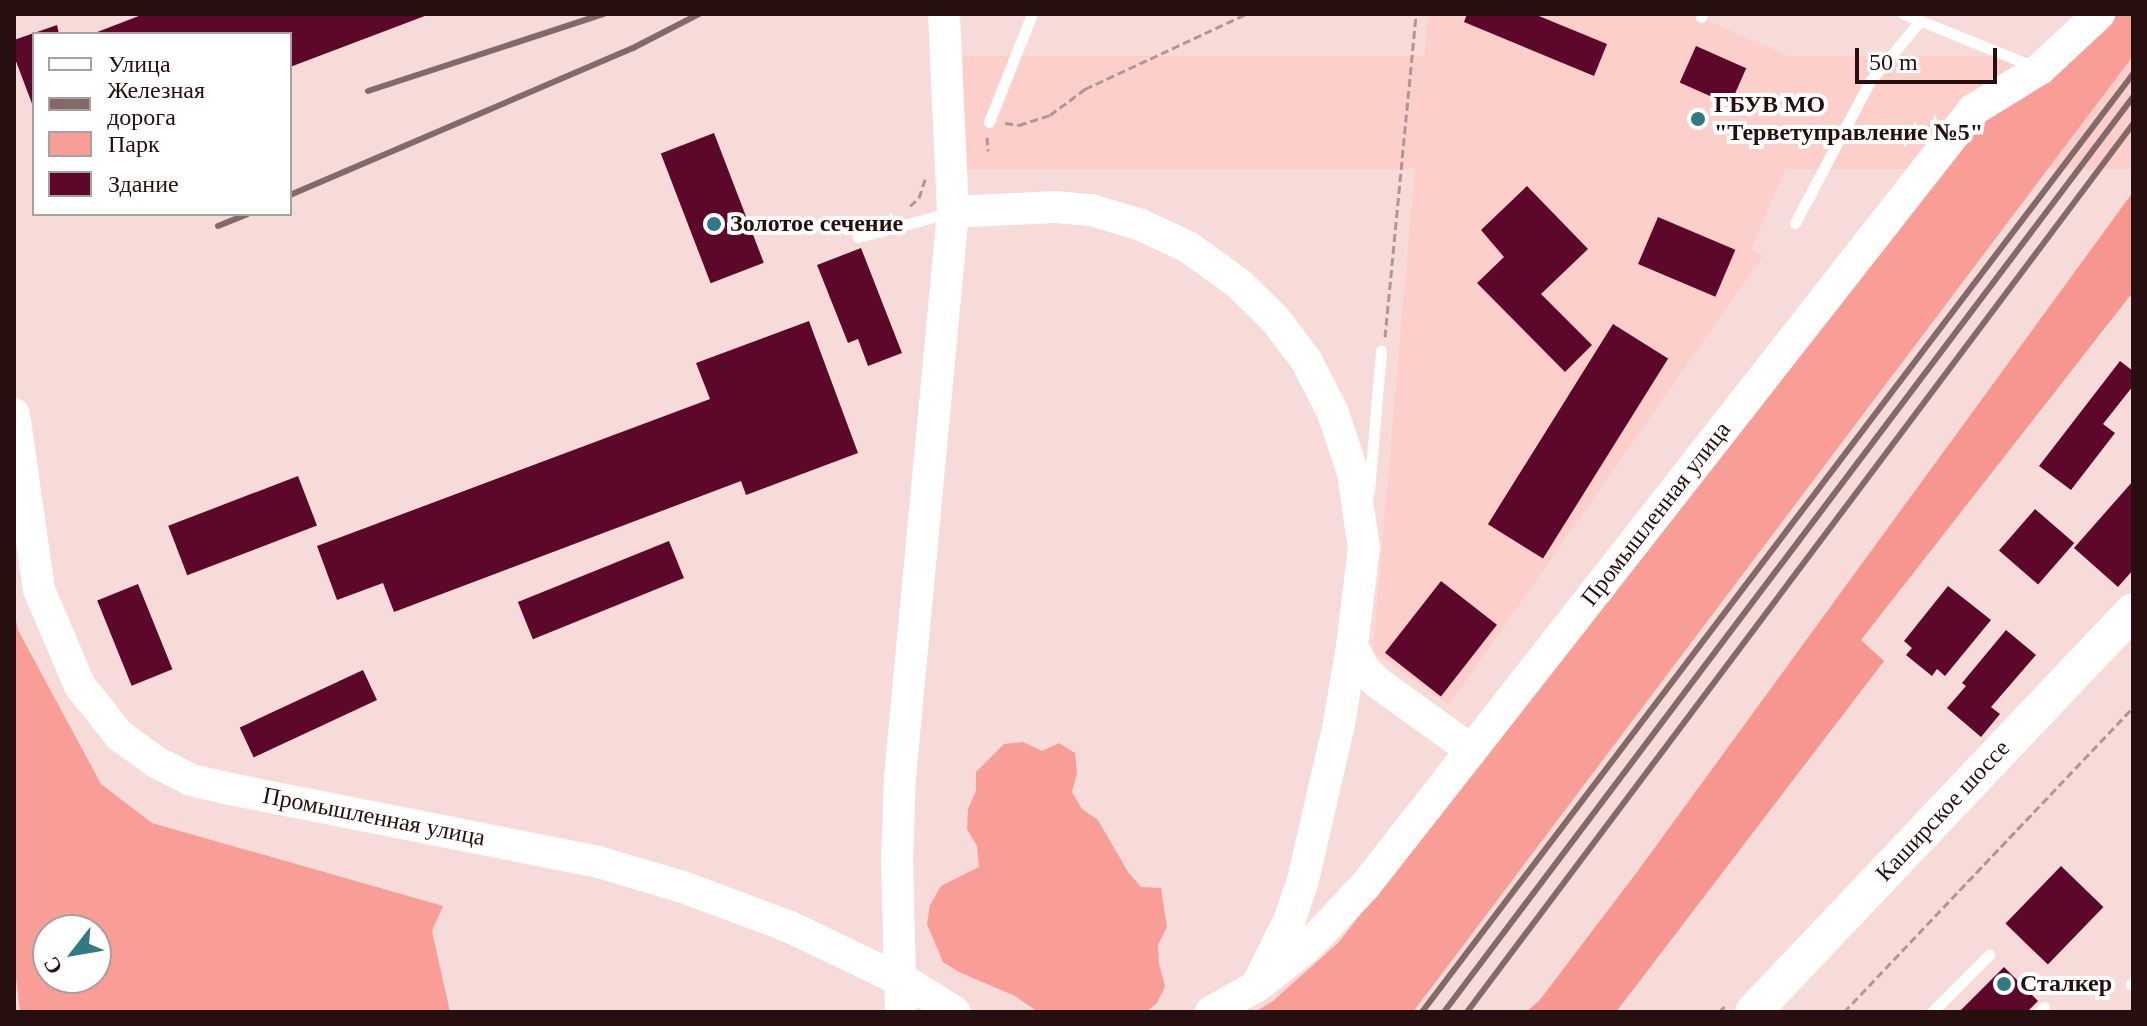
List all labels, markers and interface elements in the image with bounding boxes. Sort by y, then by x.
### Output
legend [32,32,292,216]
scale bar [1859,32,2001,82]
text: 50 m [1869,49,1918,75]
text: Улица [108,51,171,77]
text: Железная дорога [107,77,205,130]
place label: ГБУВ МО "Терветуправление №5" [1714,91,1983,147]
marker: ГБУВ МО "Терветуправление №5" [1689,110,1707,128]
text: Парк [108,131,160,157]
text: Здание [108,171,179,197]
place label: Золотое сечение [730,210,903,238]
marker: Золотое сечение [705,215,723,233]
street label: Промышленная улица [1575,416,1737,612]
street label: Каширское шоссе [1870,734,2016,888]
street label: Промышленная улица [260,781,488,853]
north arrow [32,914,112,994]
text: С [38,952,68,979]
place label: Сталкер [2020,970,2112,998]
marker: Сталкер [1995,975,2013,993]

